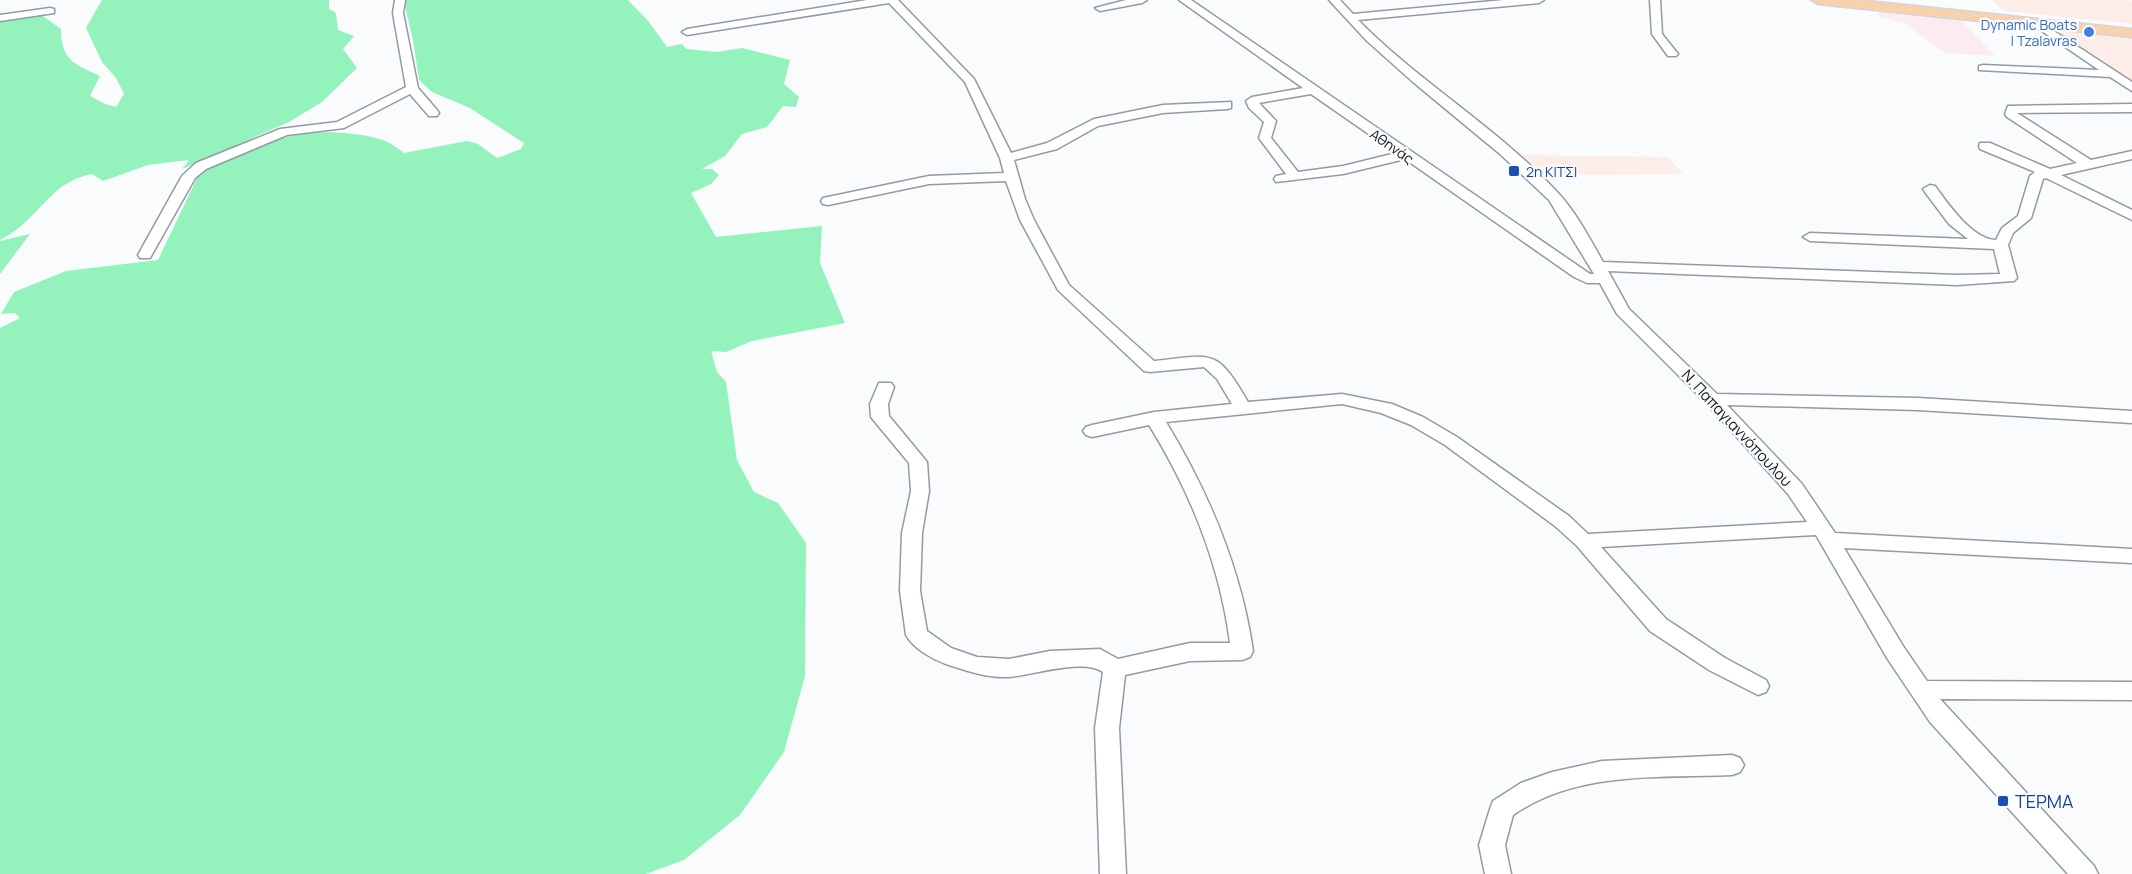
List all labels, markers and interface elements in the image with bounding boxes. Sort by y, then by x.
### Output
place label: Dynamic Boats | Tzalavras [1981,15,2077,50]
marker: Dynamic Boats | Tzalavras [2082,25,2096,39]
street label: Αθηνάς [1366,124,1418,168]
place label: 2η ΚΙΤΣΙ [1526,162,1577,181]
marker: 2η ΚΙΤΣΙ [1507,164,1521,178]
street label: Ν. Παπαγιαννόπουλου [1677,365,1797,491]
place label: ΤΕΡΜΑ [2015,789,2074,813]
marker: ΤΕΡΜΑ [1996,794,2010,808]

